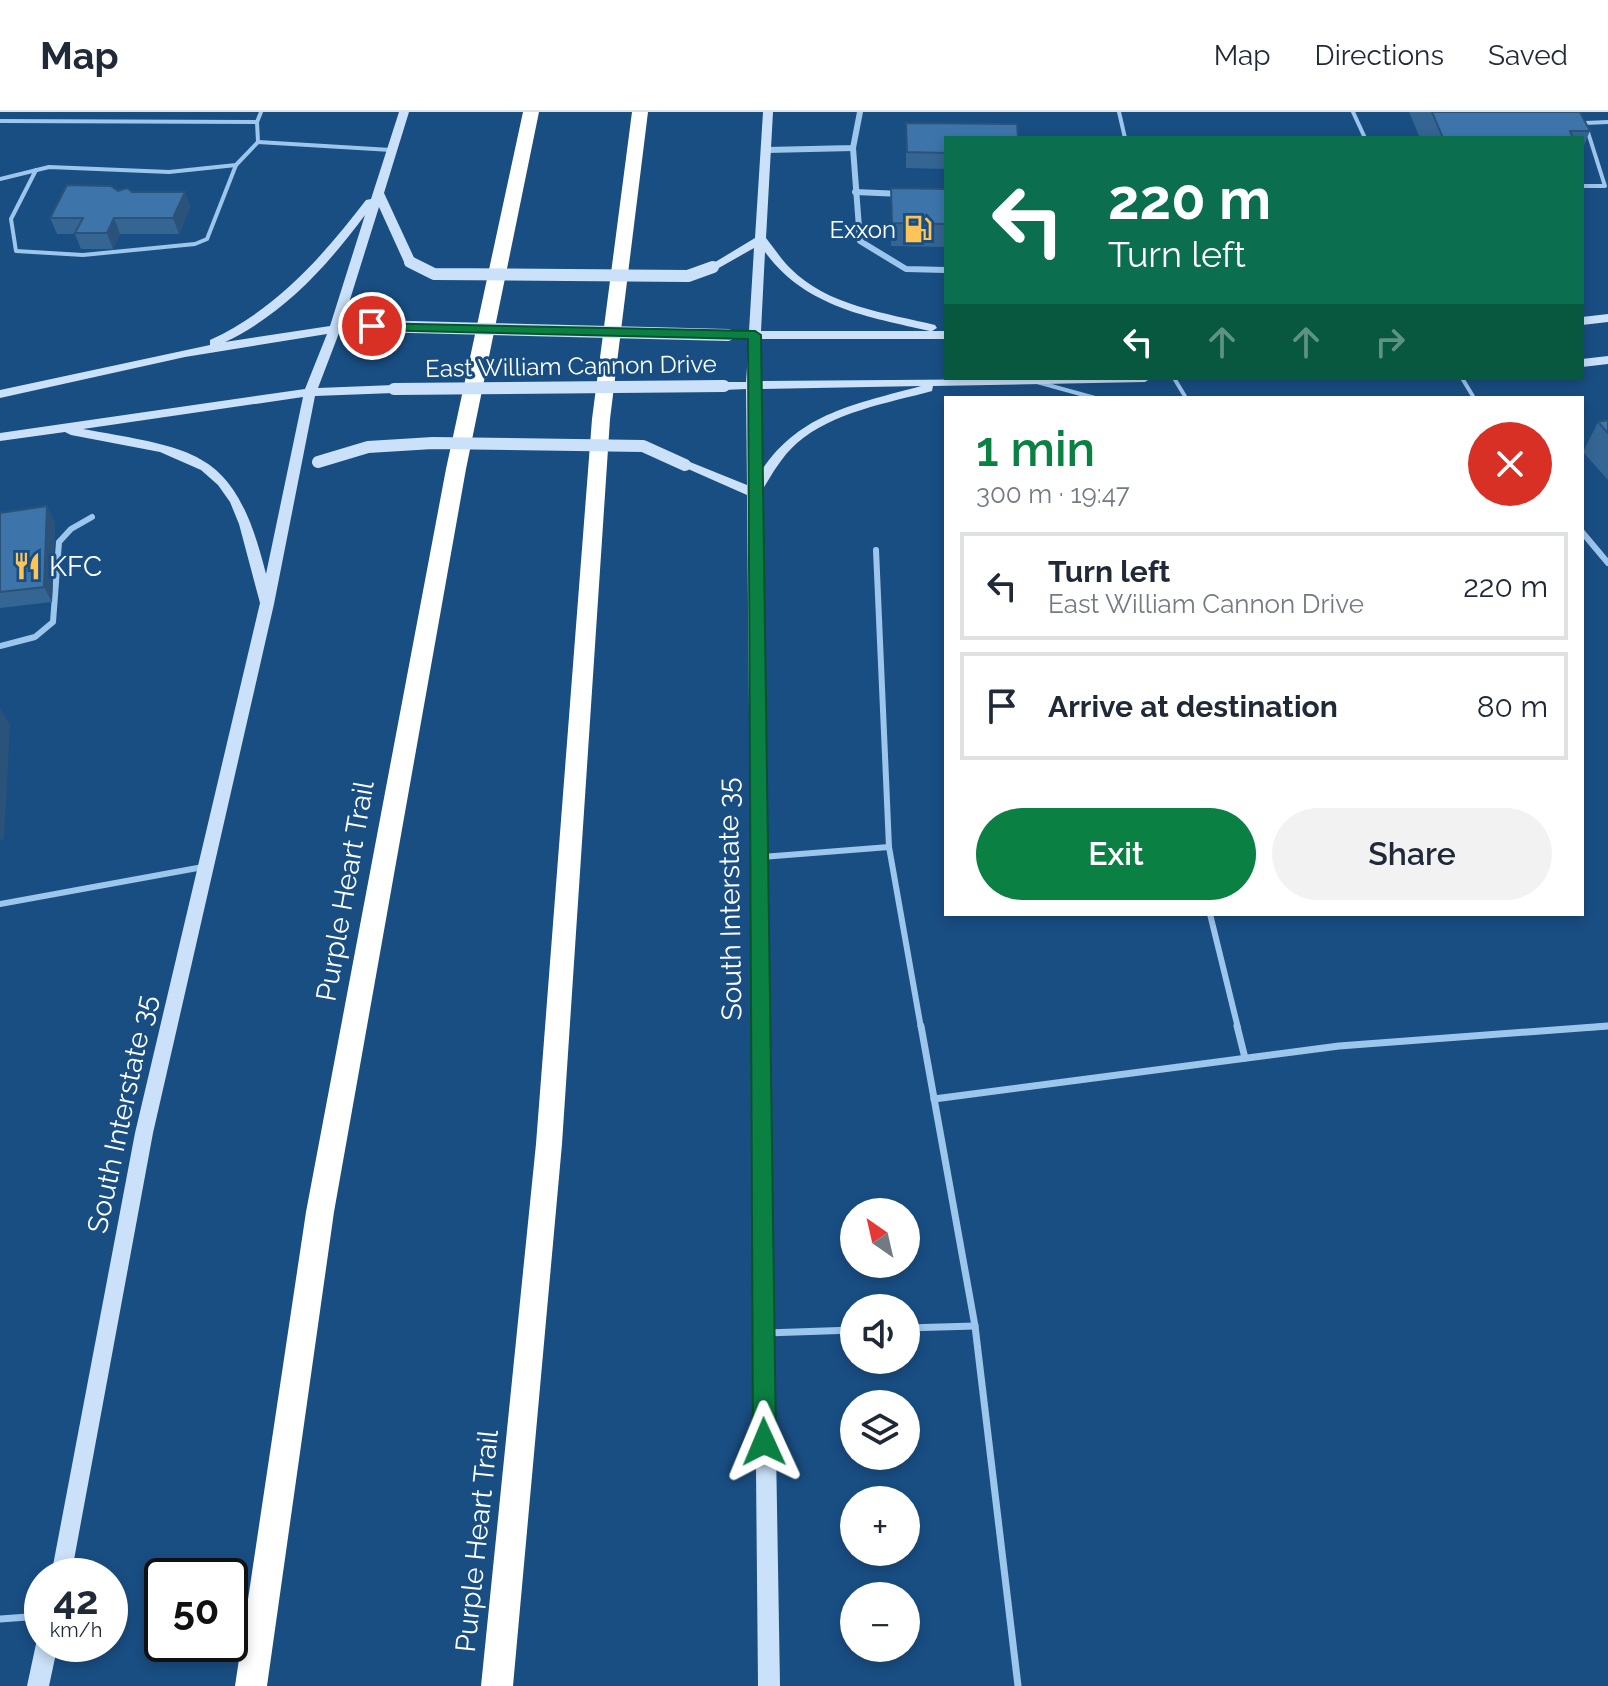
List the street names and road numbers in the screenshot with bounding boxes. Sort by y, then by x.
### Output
street label: East William Cannon Drive [425,349,717,383]
street label: South Interstate 35 [711,777,749,1021]
street label: Purple Heart Trail [309,778,381,1004]
street label: South Interstate 35 [81,992,163,1236]
street label: Purple Heart Trail [449,1428,505,1654]

